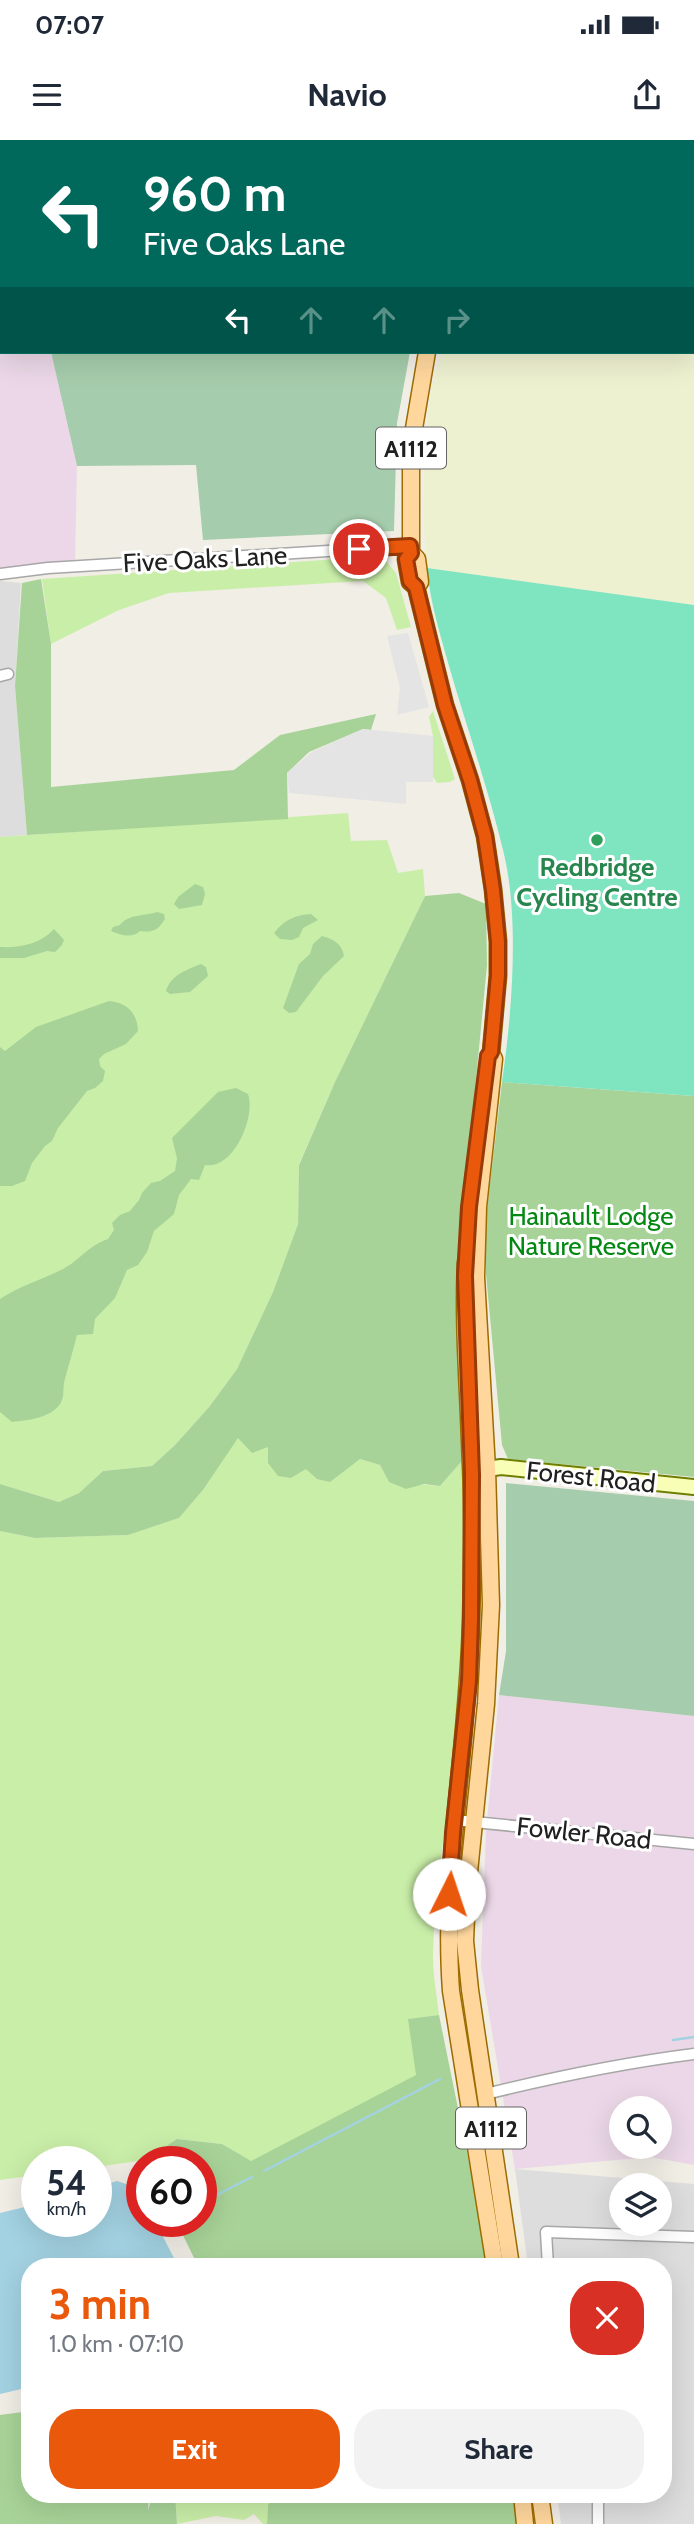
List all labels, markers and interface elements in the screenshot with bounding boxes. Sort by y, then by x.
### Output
text: 07:07 [35,9,104,41]
text: Navio [307,75,387,114]
icon: menu [28,76,66,114]
icon: share [628,76,666,114]
text: 960 m [143,164,286,223]
icon: left [28,168,119,259]
text: Five Oaks Lane [143,224,346,263]
icon: left [219,301,257,339]
icon: ahead [292,301,330,339]
icon: ahead [365,301,403,339]
icon: right [438,301,476,339]
road number: A1112 [376,428,446,468]
pin [329,519,389,579]
icon: arrive [340,530,378,568]
street label: Five Oaks Lane [122,539,288,579]
marker: Redbridge Cycling Centre [589,832,605,848]
place label: Redbridge Cycling Centre [516,851,678,913]
park label: Hainault Lodge Nature Reserve [508,1200,674,1262]
street label: Forest Road [525,1454,657,1500]
street label: Fowler Road [515,1810,653,1856]
position arrow [412,1857,486,1931]
map controls [609,2096,672,2236]
button: search [609,2096,672,2159]
road number: A1112 [456,2108,526,2148]
speed limit sign: 60 [126,2146,217,2237]
text: 54 [46,2161,87,2204]
button: layers [609,2173,672,2236]
text: km/h [47,2198,86,2220]
text: 3 min [49,2278,151,2330]
button: close [570,2281,644,2355]
text: 1.0 km · 07:10 [49,2330,184,2358]
button: Exit [49,2409,340,2489]
button: Share [354,2409,644,2489]

